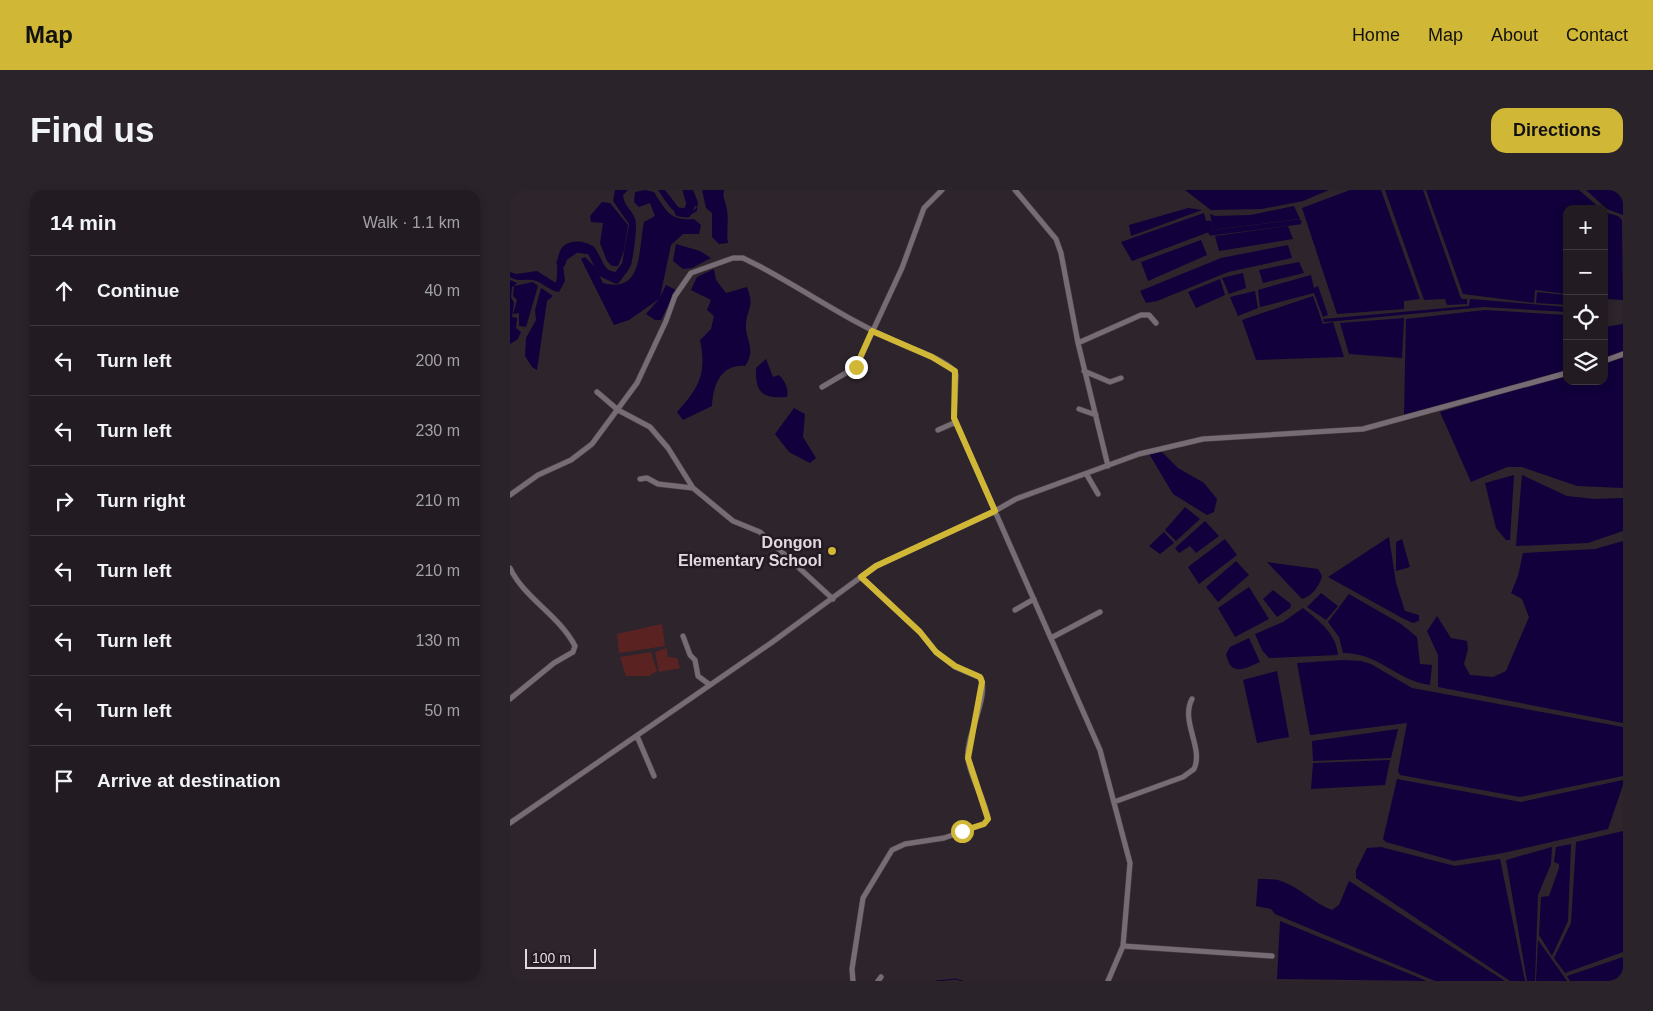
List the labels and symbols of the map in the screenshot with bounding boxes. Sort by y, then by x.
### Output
route end [845,356,868,379]
place label: Dongon Elementary School [678,534,822,569]
marker: Dongon Elementary School [826,545,838,557]
route start [951,820,974,843]
scale bar [525,946,596,969]

